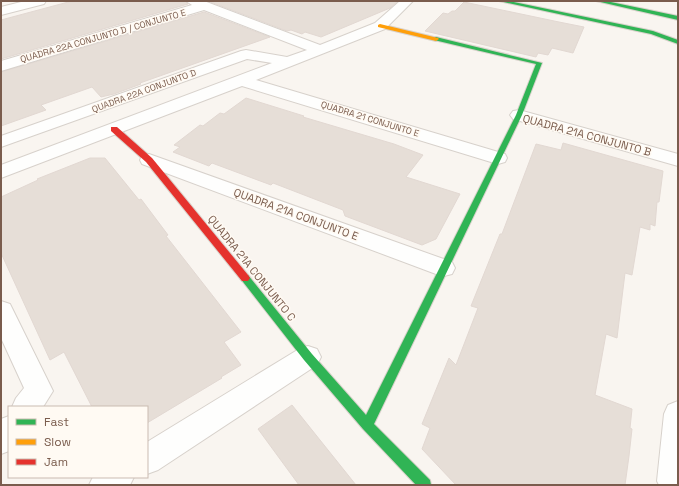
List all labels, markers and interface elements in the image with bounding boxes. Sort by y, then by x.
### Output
street label: QUADRA 22A CONJUNTO D / CONJUNTO E [19,7,187,65]
street label: QUADRA 22A CONJUNTO D [90,67,198,115]
street label: QUADRA 21 CONJUNTO E [319,98,421,140]
street label: QUADRA 21A CONJUNTO B [521,111,653,159]
street label: QUADRA 21A CONJUNTO E [232,185,360,243]
street label: QUADRA 21A CONJUNTO C [205,212,299,324]
legend [8,406,148,478]
text: Fast [44,414,69,430]
text: Slow [44,434,71,450]
text: Jam [44,454,68,470]

